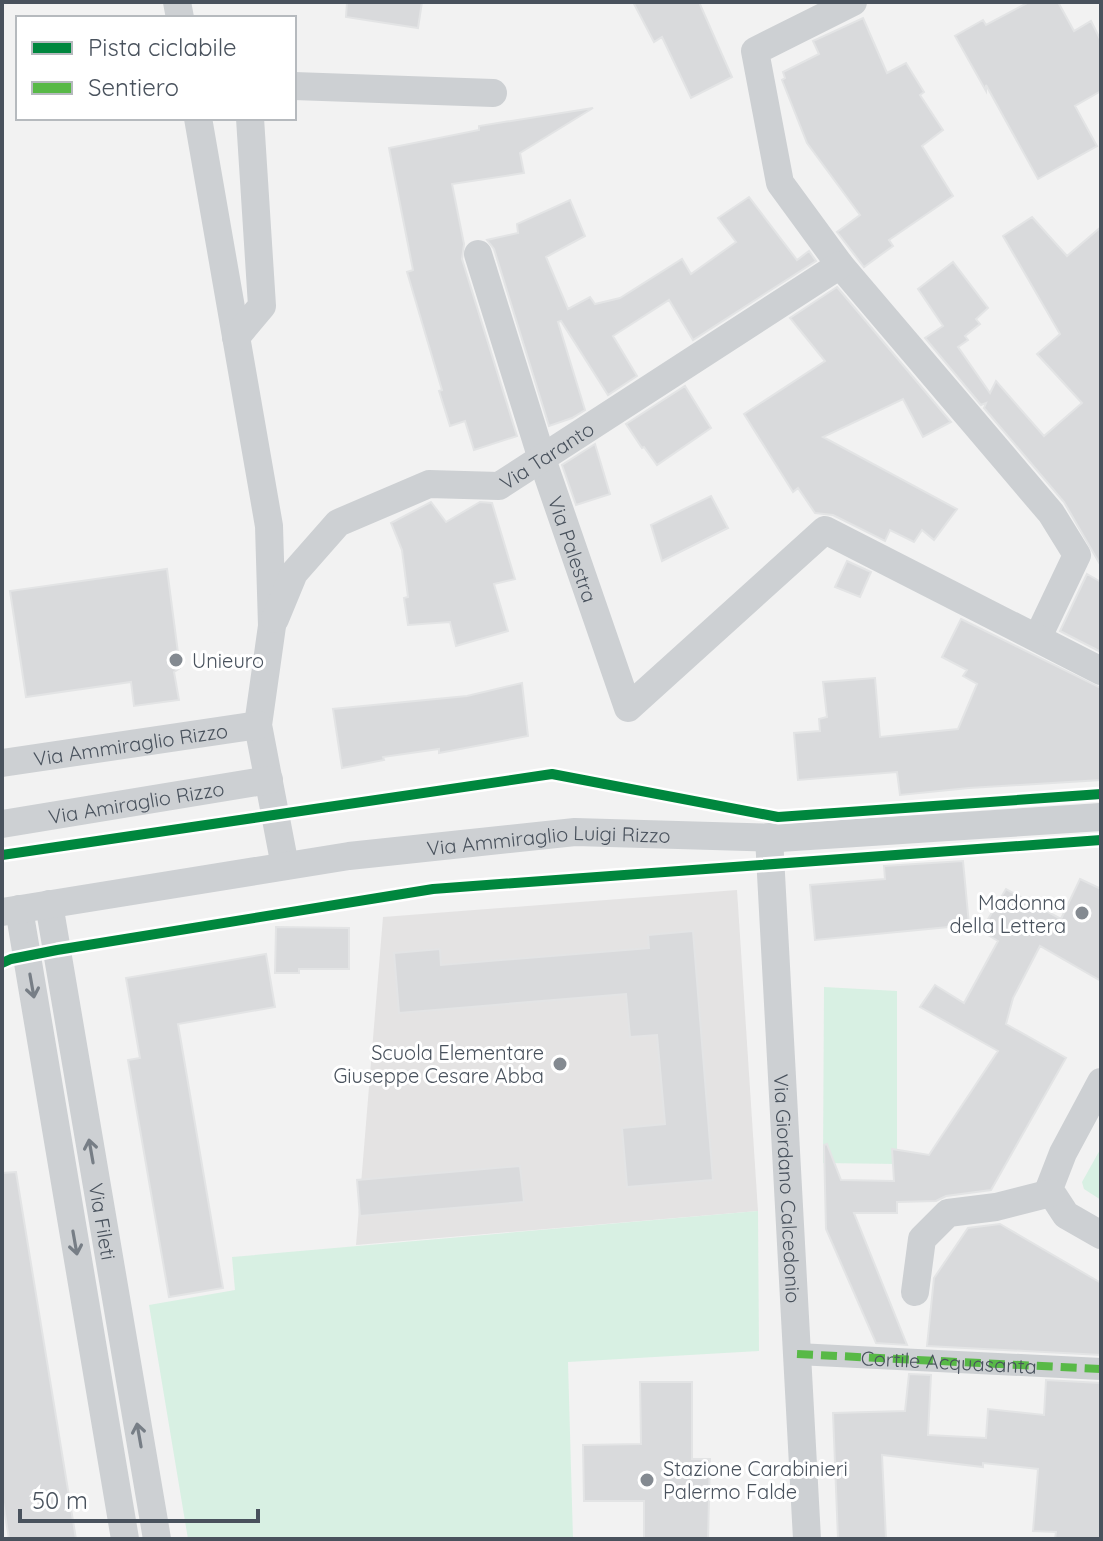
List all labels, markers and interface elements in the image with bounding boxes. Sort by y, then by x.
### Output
legend [16,16,296,120]
text: Pista ciclabile [88,32,237,62]
text: Sentiero [88,72,179,102]
street label: Via Taranto [495,416,598,495]
street label: Via Palestra [543,493,603,605]
place label: Unieuro [192,648,264,673]
marker: Unieuro [167,651,185,669]
street label: Via Ammiraglio Rizzo [32,717,229,771]
street label: Via Amiraglio Rizzo [46,775,226,829]
street label: Via Ammiraglio Luigi Rizzo [425,819,671,860]
place label: Madonna della Lettera [950,890,1066,938]
marker: Madonna della Lettera [1073,904,1091,922]
one-way arrow [25,973,40,998]
place label: Scuola Elementare Giuseppe Cesare Abba [333,1040,544,1088]
marker: Scuola Elementare Giuseppe Cesare Abba [551,1055,569,1073]
street label: Via Giordano Calcedonio [769,1073,807,1304]
one-way arrow [83,1138,98,1164]
street label: Via Fileti [84,1181,122,1262]
one-way arrow [68,1229,83,1255]
street label: Cortile Acquasanta [860,1345,1037,1378]
one-way arrow [131,1422,146,1448]
place label: Stazione Carabinieri Palermo Falde [663,1456,848,1504]
marker: Stazione Carabinieri Palermo Falde [638,1471,656,1489]
scale bar [20,1473,258,1523]
text: 50 m [32,1485,88,1515]

